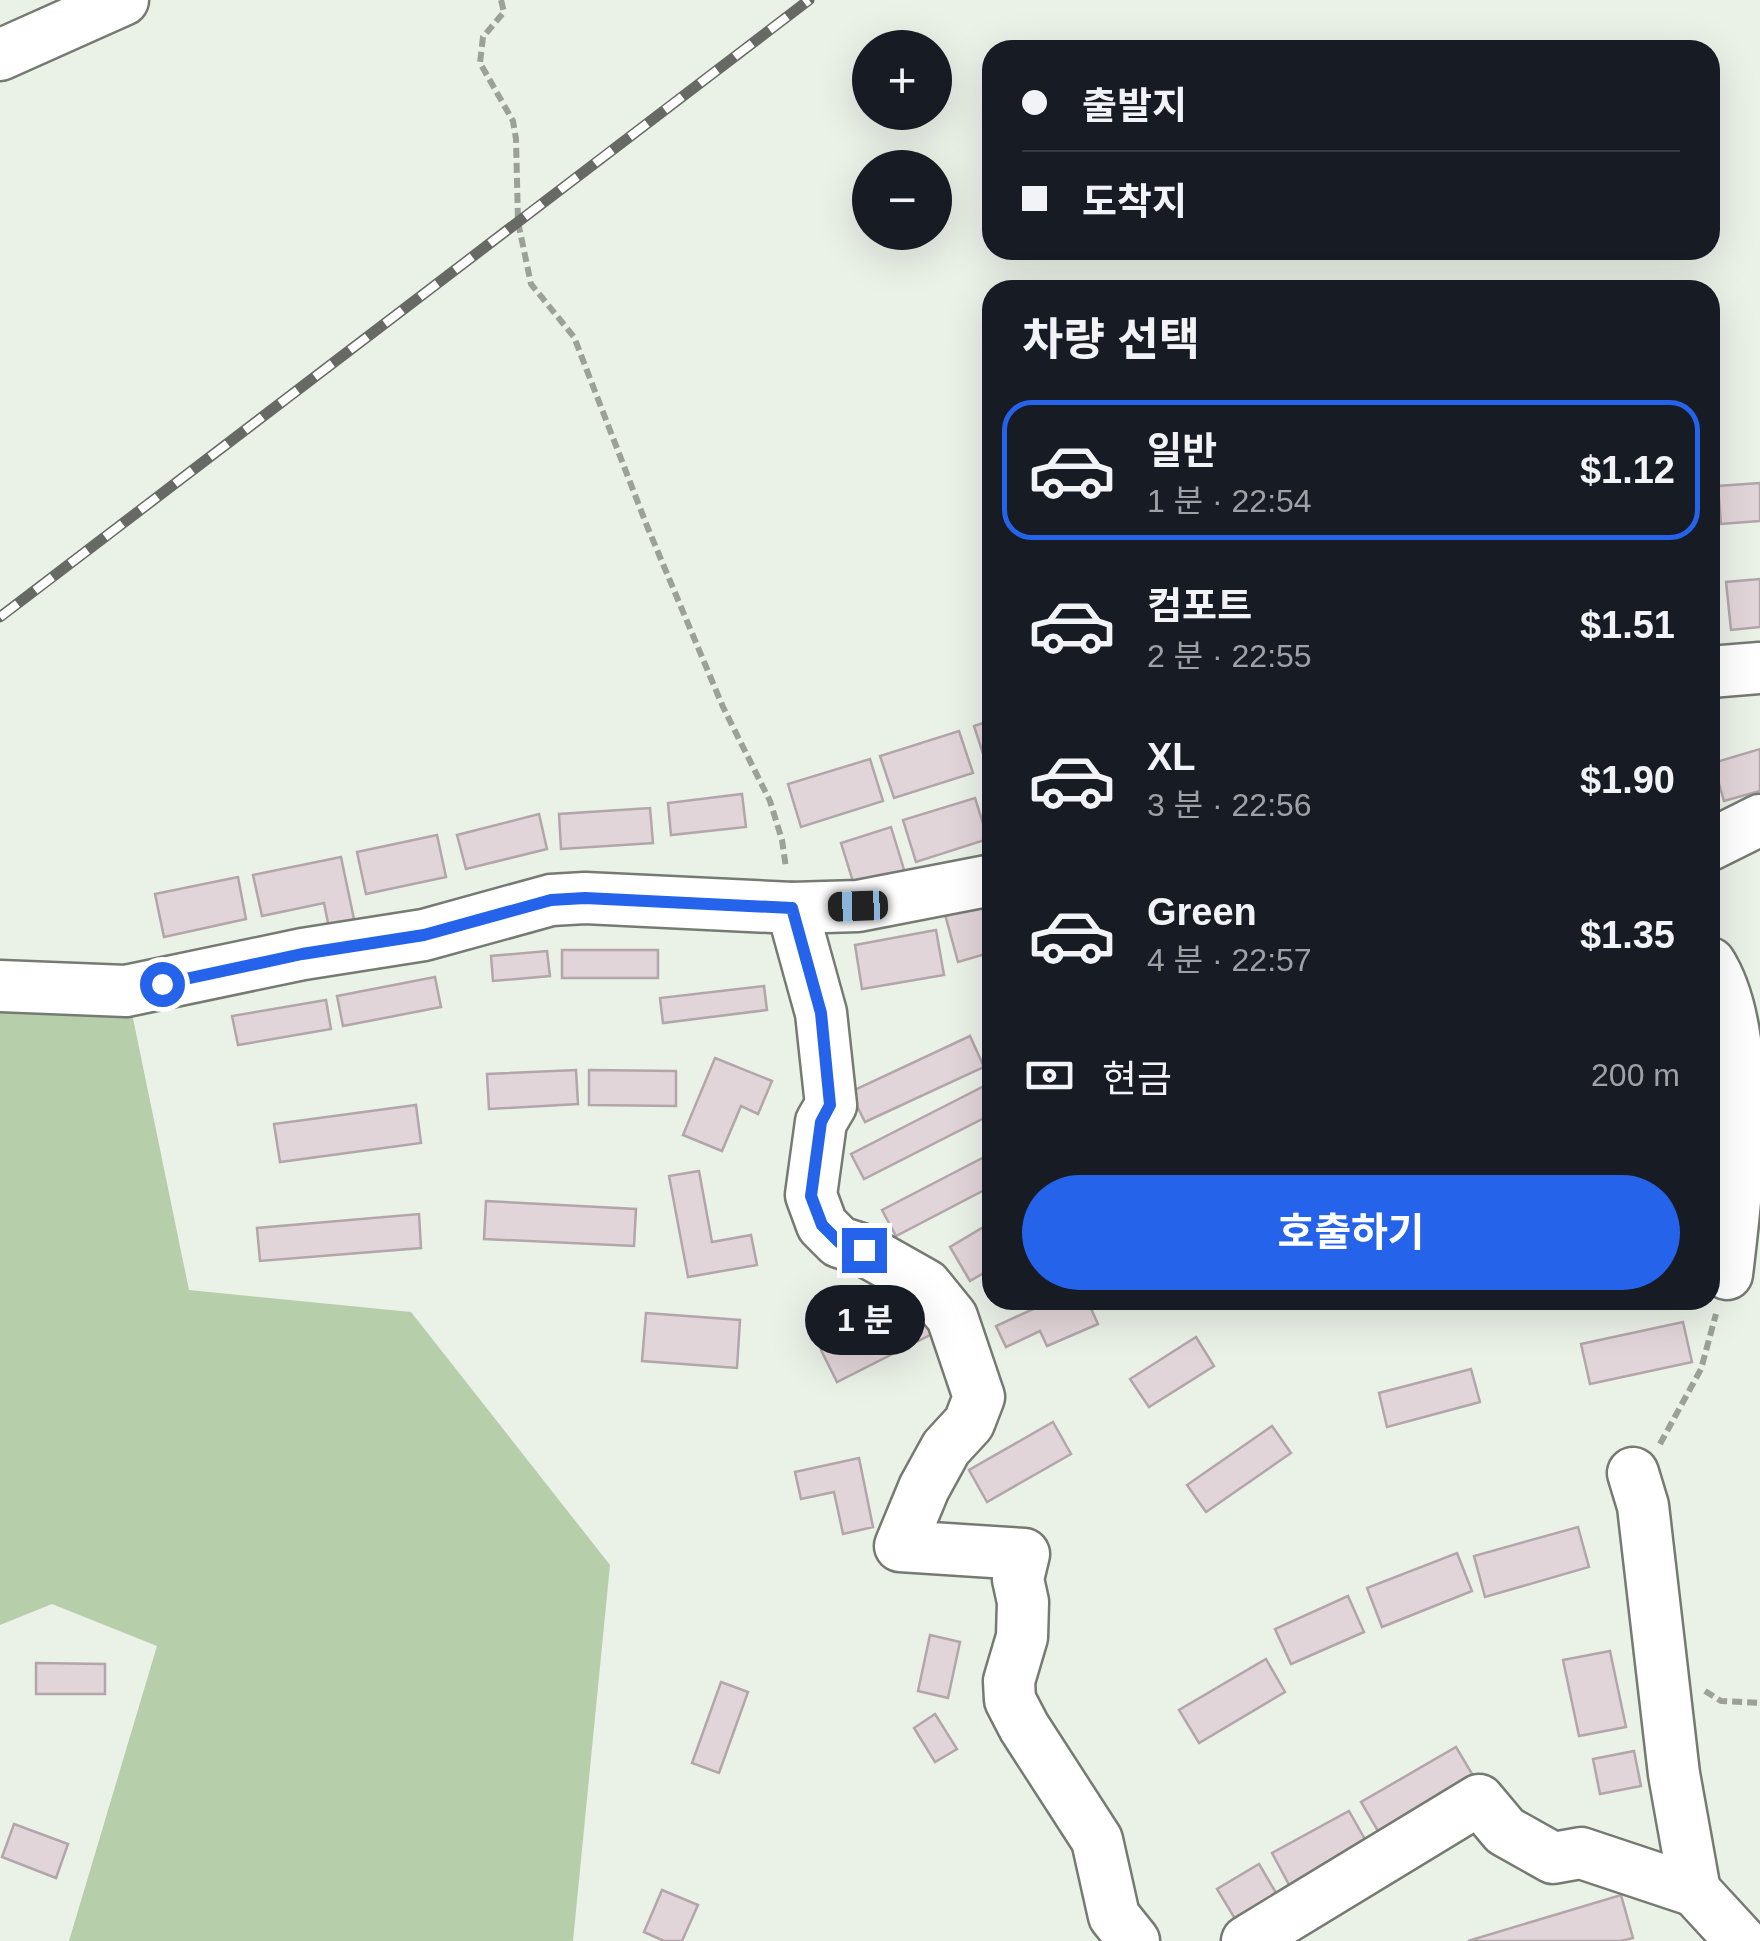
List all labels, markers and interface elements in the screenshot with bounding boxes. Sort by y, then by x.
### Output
map controls [852,30,952,250]
button: + [852,30,952,130]
text: 출발지 [1082,85,1187,127]
button: − [852,150,952,250]
text: 도착지 [1082,181,1187,223]
text: 차량 선택 [1022,314,1200,365]
icon: car [1027,425,1117,515]
text: 일반 [1147,430,1217,472]
text: $1.12 [1580,449,1675,491]
text: 1 분 · 22:54 [1147,483,1312,519]
icon: car [1027,580,1117,670]
text: 컴포트 [1147,585,1252,627]
text: $1.51 [1580,604,1675,646]
text: 2 분 · 22:55 [1147,638,1312,674]
icon: car [1027,735,1117,825]
text: XL [1147,736,1196,778]
text: $1.90 [1580,759,1675,801]
text: 3 분 · 22:56 [1147,787,1312,823]
car [827,890,889,922]
icon: car [1027,890,1117,980]
text: Green [1147,891,1257,933]
text: $1.35 [1580,914,1675,956]
text: 4 분 · 22:57 [1147,942,1312,978]
route start [140,962,185,1007]
icon: cash [1022,1048,1077,1103]
text: 200 m [1591,1057,1680,1093]
text: 현금 [1102,1058,1172,1100]
button: 호출하기 [1022,1175,1680,1290]
route end [842,1228,887,1273]
callout: 1 분 [804,1285,924,1355]
text: 1 분 [837,1302,893,1338]

